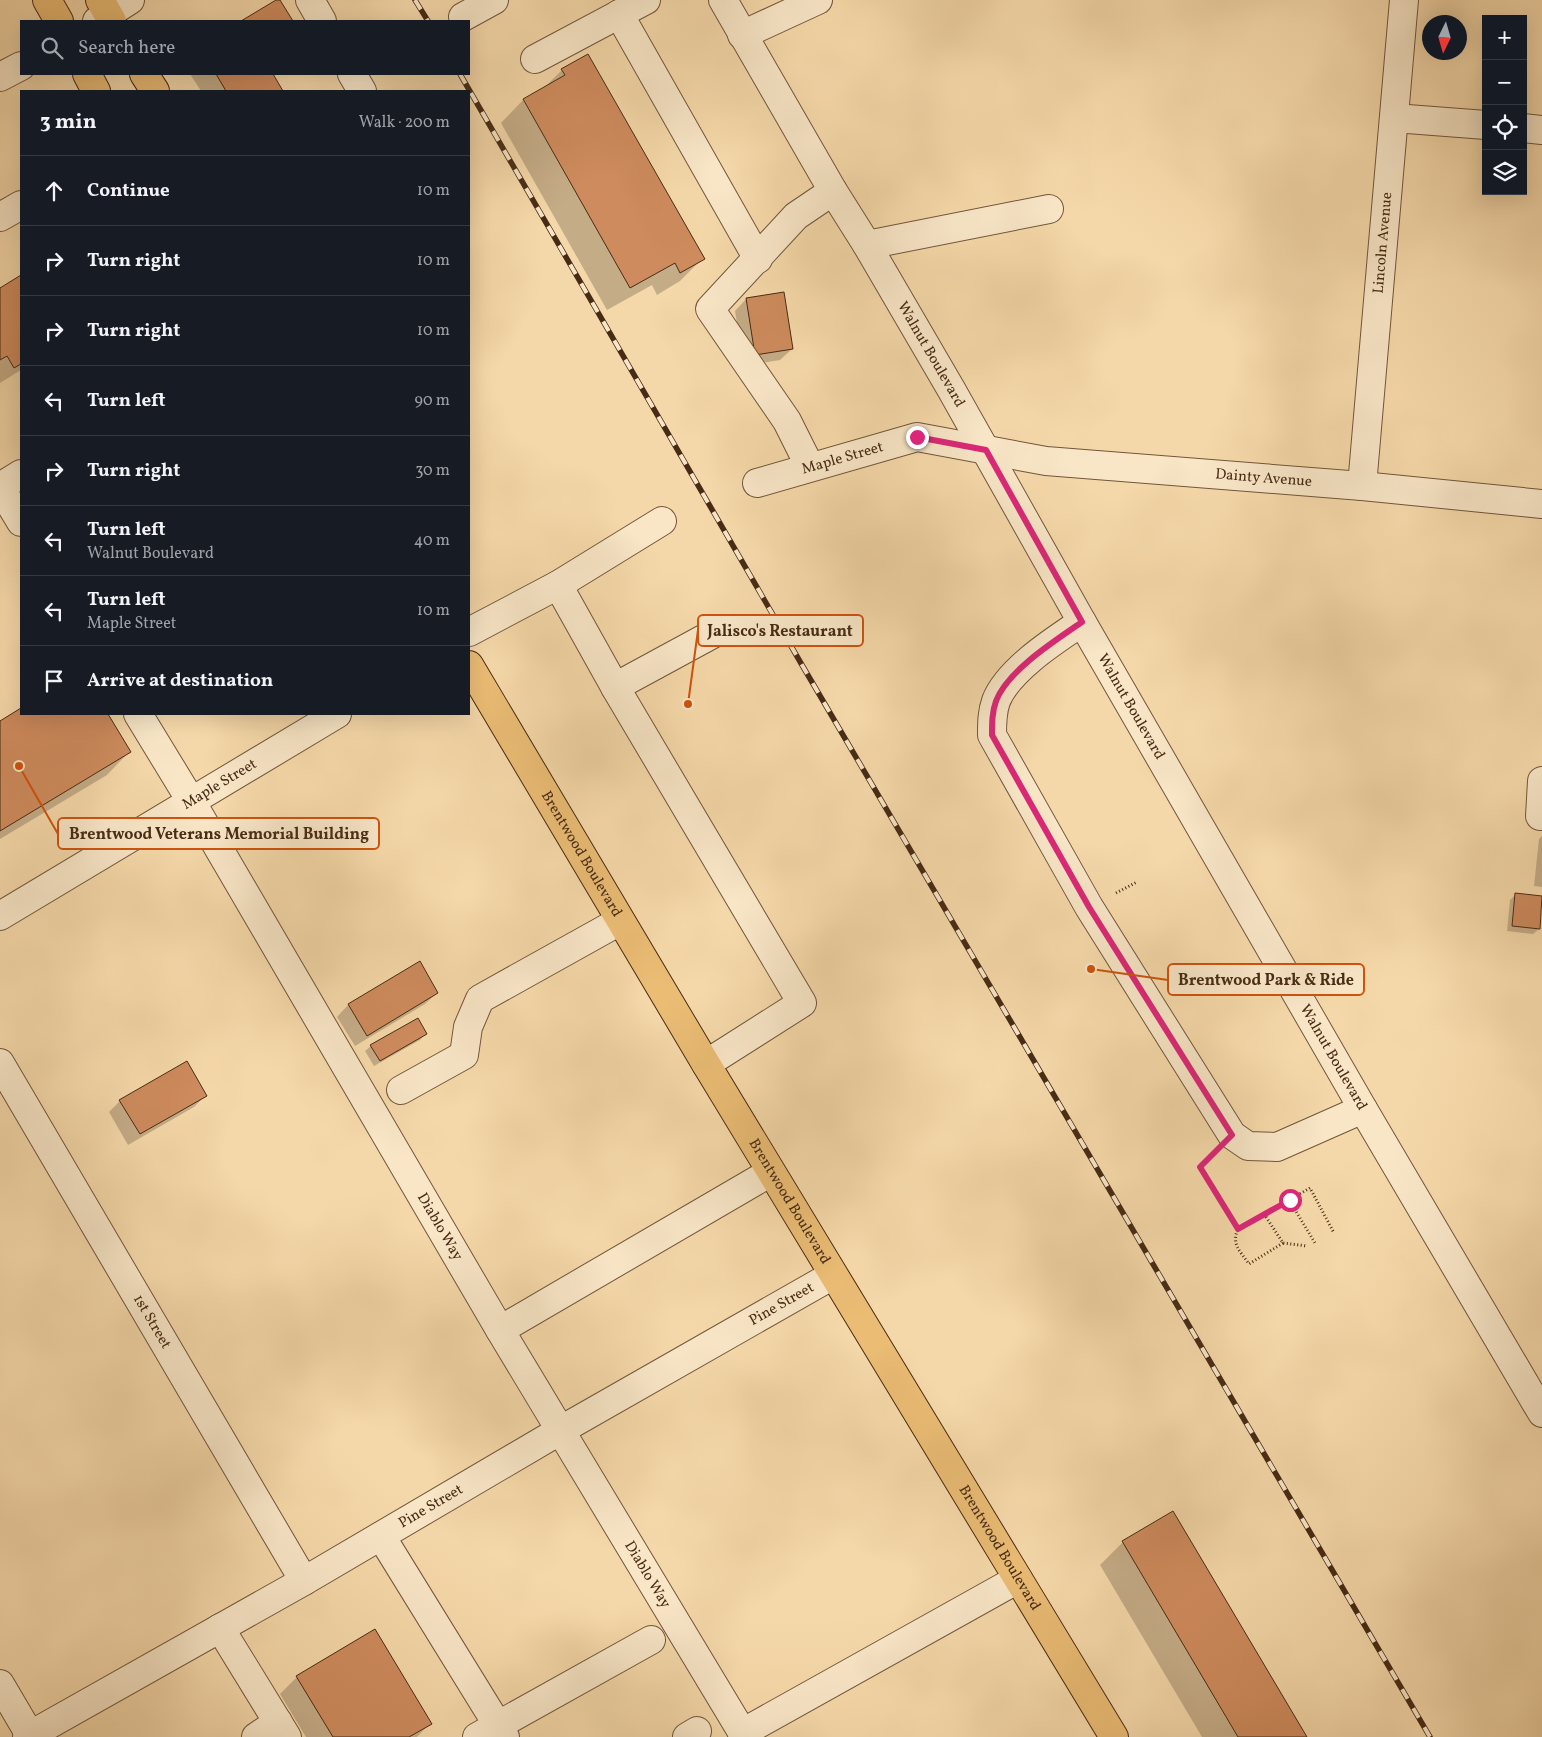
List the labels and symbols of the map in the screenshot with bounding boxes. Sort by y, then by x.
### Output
north arrow [1422,15,1467,60]
street label: Lincoln Avenue [1368,191,1398,295]
street label: Walnut Boulevard [892,298,970,411]
route end [906,426,929,449]
street label: Maple Street [799,437,886,480]
street label: Dainty Avenue [1214,464,1313,493]
callout: Jalisco's Restaurant [698,615,863,646]
text: Jalisco's Restaurant [706,621,853,643]
street label: Walnut Boulevard [1092,650,1170,764]
street label: Maple Street [178,754,261,815]
street label: Brentwood Boulevard [536,787,627,921]
callout: Brentwood Veterans Memorial Building [58,818,379,849]
text: Brentwood Veterans Memorial Building [69,824,369,846]
callout: Brentwood Park & Ride [1168,964,1364,995]
text: Brentwood Park & Ride [1178,970,1354,992]
street label: Walnut Boulevard [1294,1001,1372,1114]
street label: Brentwood Boulevard [743,1135,836,1268]
street label: Diablo Way [412,1189,468,1265]
route start [1279,1189,1302,1212]
street label: Pine Street [745,1277,818,1331]
street label: 1st Street [128,1291,176,1353]
street label: Pine Street [395,1479,467,1534]
street label: Brentwood Boulevard [953,1481,1046,1615]
street label: Diablo Way [619,1537,676,1612]

